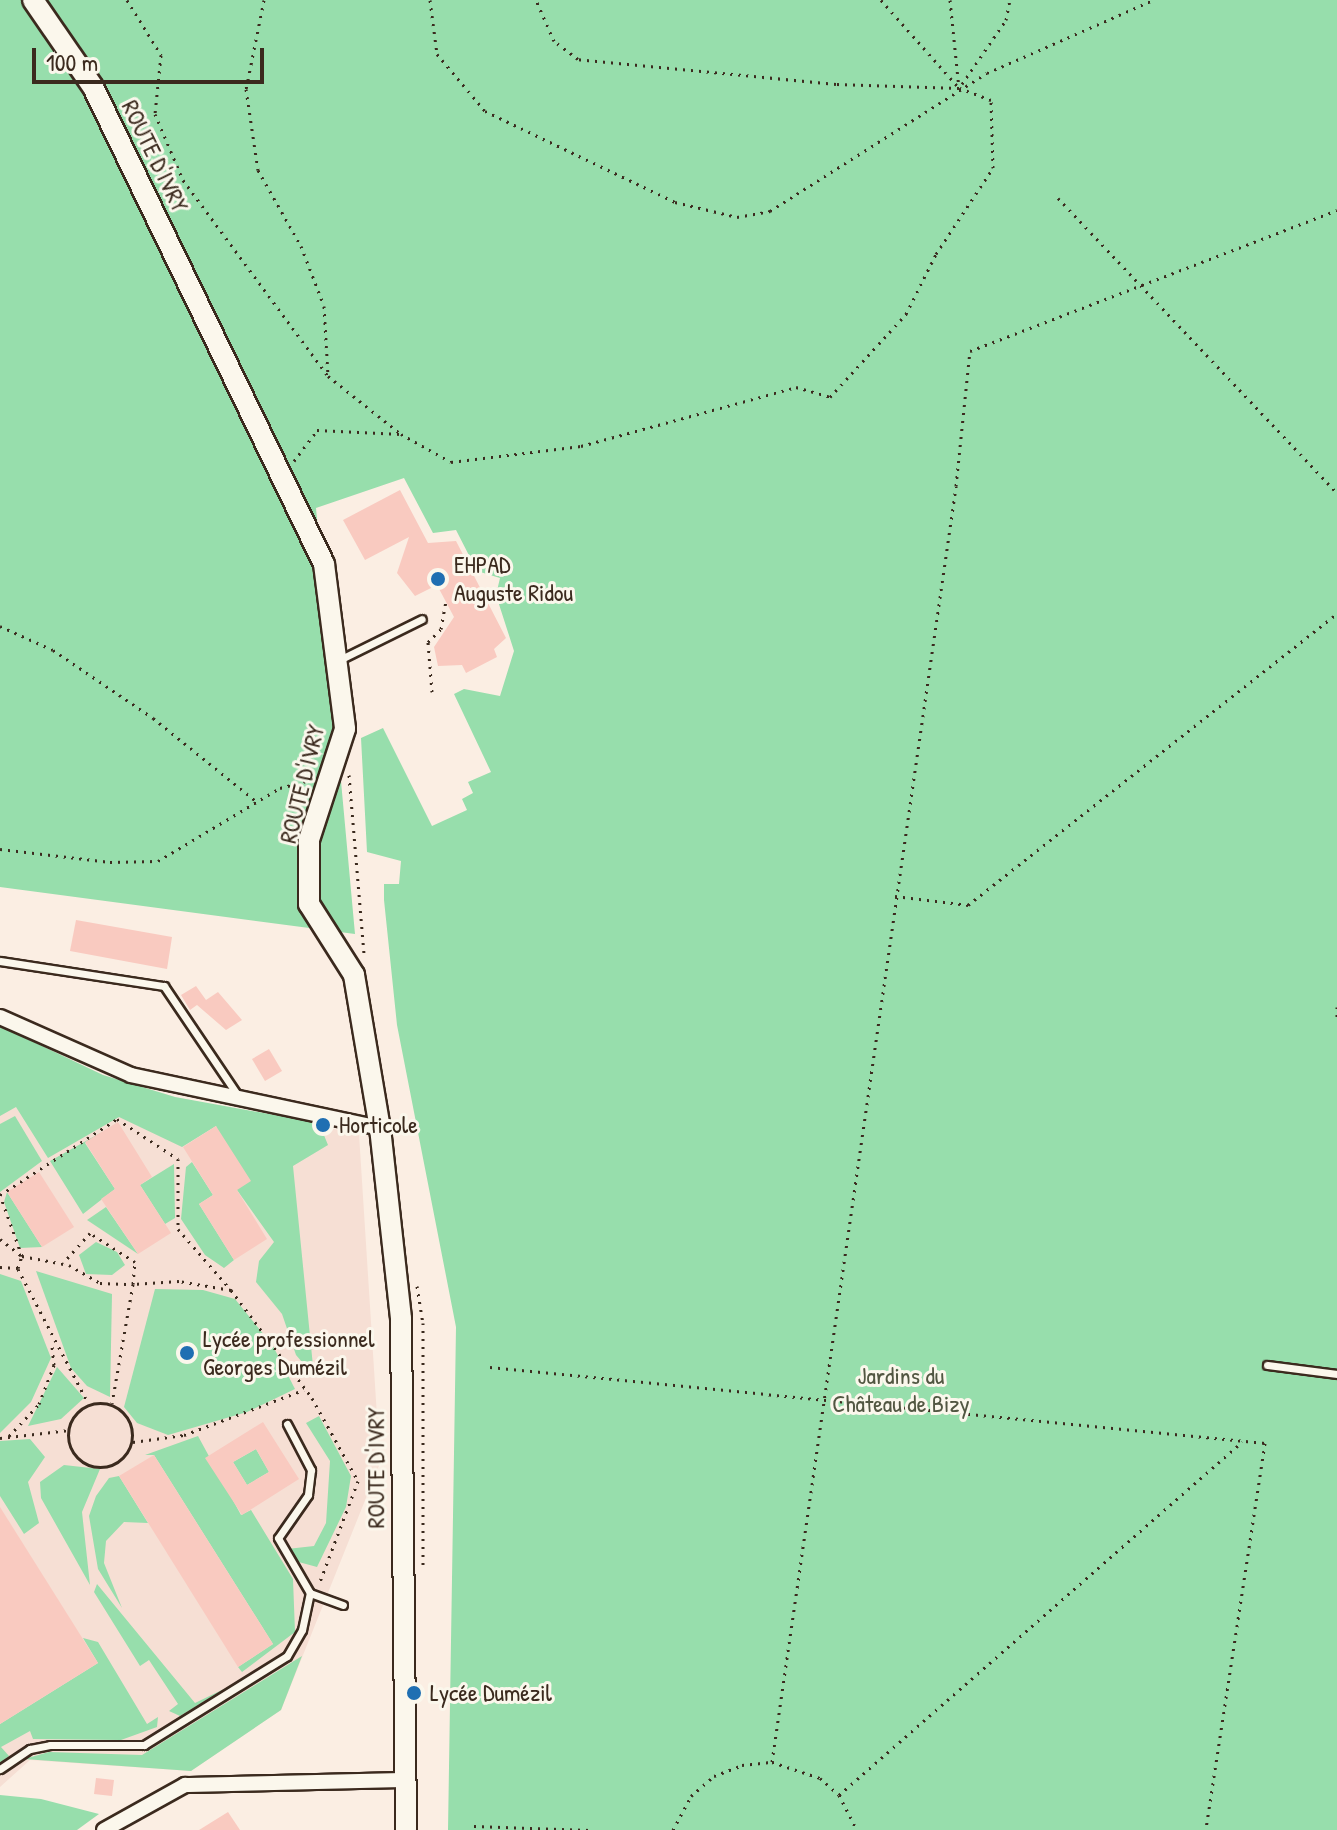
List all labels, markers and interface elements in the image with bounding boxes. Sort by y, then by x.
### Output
scale bar [36,32,268,82]
text: 100 m [46,46,98,78]
street label: ROUTE D'IVRY [116,95,194,217]
place label: EHPAD Auguste Ridou [454,551,573,607]
marker: EHPAD Auguste Ridou [429,570,447,588]
street label: ROUTE D'IVRY [273,722,331,846]
place label: Horticole [339,1111,418,1139]
marker: Horticole [314,1116,332,1134]
place label: Lycée professionnel Georges Dumézil [203,1325,375,1381]
marker: Lycée professionnel Georges Dumézil [178,1344,196,1362]
park label: Jardins du Château de Bizy [832,1362,970,1418]
street label: ROUTE D'IVRY [362,1408,390,1528]
place label: Lycée Dumézil [430,1679,552,1707]
marker: Lycée Dumézil [405,1684,423,1702]

